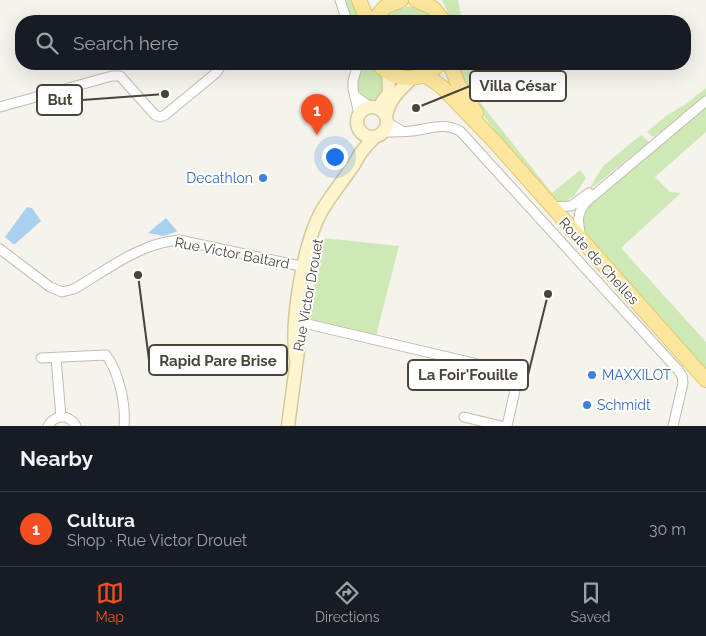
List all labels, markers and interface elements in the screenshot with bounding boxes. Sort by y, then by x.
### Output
search box [15,15,691,70]
icon: search [33,29,61,57]
text: Search here [73,32,179,54]
callout: Villa César [470,71,566,101]
text: Villa César [480,77,557,95]
callout: But [37,85,82,115]
text: But [47,91,73,109]
pin: 1 [301,94,333,135]
your location [322,144,348,170]
place label: Decathlon [186,170,253,186]
marker: Decathlon [257,172,269,184]
street label: Route de Chelles [556,214,642,308]
street label: Rue Victor Baltard [173,234,291,272]
street label: Rue Victor Drouet [290,237,326,353]
callout: Rapid Pare Brise [149,345,287,375]
text: Rapid Pare Brise [159,352,277,370]
callout: La Foir'Fouille [408,360,528,390]
text: La Foir'Fouille [418,366,518,384]
place label: MAXXILOT [602,367,672,383]
marker: MAXXILOT [586,369,598,381]
place label: Schmidt [597,397,651,413]
marker: Schmidt [581,399,593,411]
text: Nearby [20,446,93,471]
text: Cultura [67,509,135,531]
text: 1 [32,520,40,539]
text: 30 m [649,520,686,539]
text: Shop · Rue Victor Drouet [67,531,247,550]
tab: Map [95,579,124,625]
tab: Directions [315,579,380,625]
tab: Saved [570,579,611,625]

